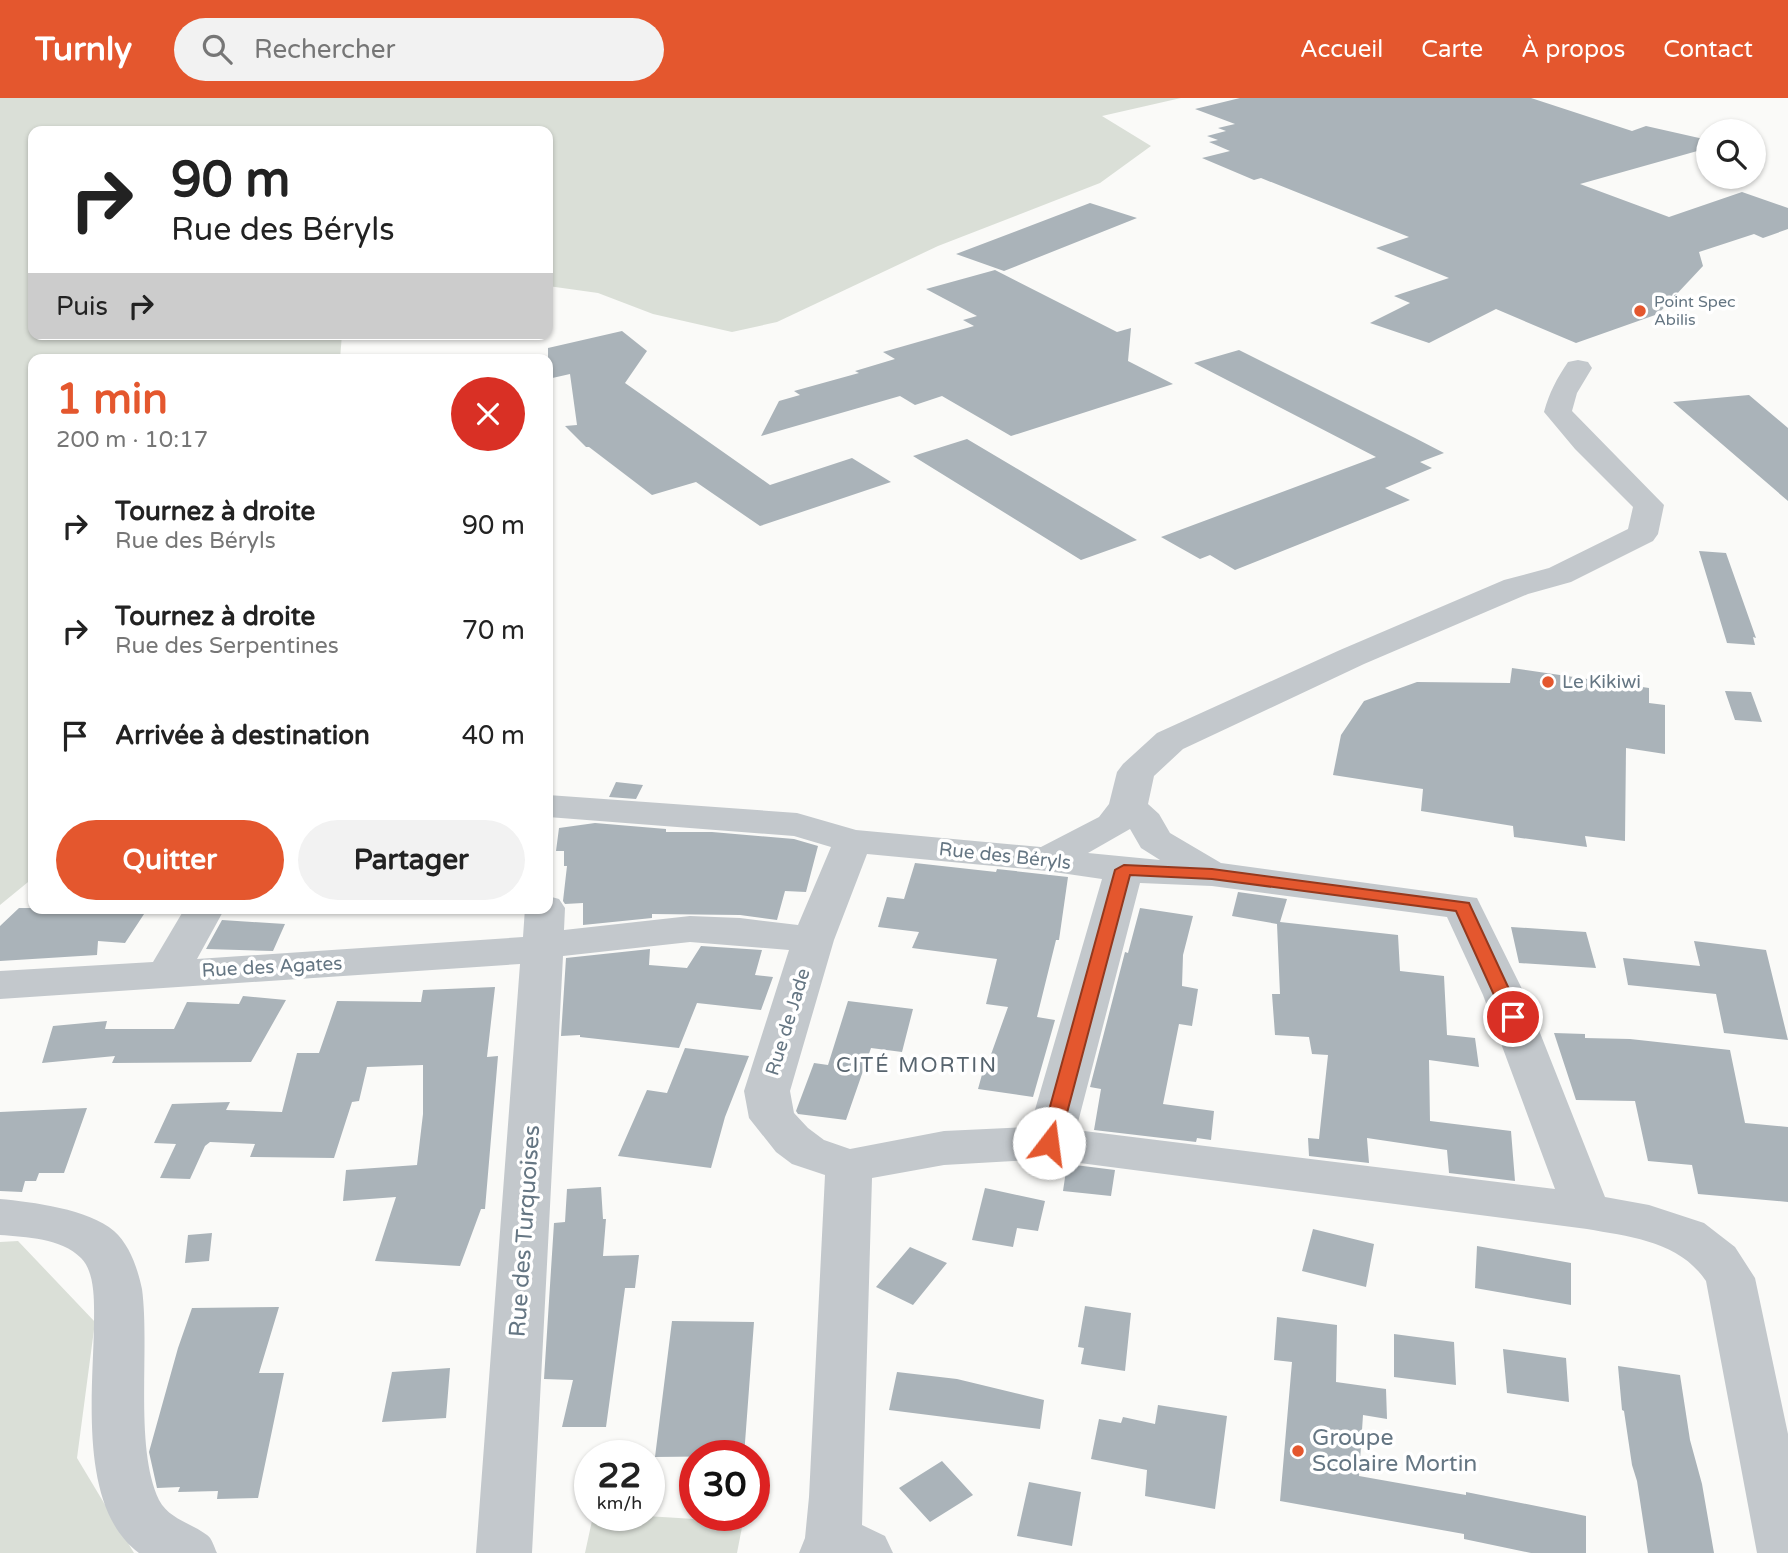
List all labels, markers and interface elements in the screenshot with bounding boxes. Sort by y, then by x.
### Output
search box [174,18,664,81]
text: Turnly [35,30,132,69]
icon: search [198,30,236,68]
text: Rechercher [254,34,395,65]
text: Accueil [1300,35,1383,64]
text: Carte [1421,35,1483,64]
text: À propos [1521,35,1625,64]
text: Contact [1663,35,1753,64]
map controls [1696,119,1766,189]
button: search [1696,119,1766,189]
text: 90 m [171,151,290,210]
icon: right [56,154,147,245]
text: Rue des Béryls [171,211,395,249]
icon: right [122,287,160,325]
text: Puis [56,291,108,322]
place label: Point Spec Abilis [1654,292,1735,330]
marker: Point Spec Abilis [1632,303,1648,319]
text: 1 min [56,374,168,425]
button: close [451,377,525,451]
text: 200 m · 10:17 [56,426,208,454]
text: Tournez à droite [115,496,315,527]
icon: right [56,507,94,545]
text: 90 m [462,510,525,541]
text: Rue des Béryls [115,527,276,555]
text: Tournez à droite [115,601,315,632]
icon: right [56,612,94,650]
text: 70 m [462,615,525,646]
text: Rue des Serpentines [115,632,339,660]
place label: Le Kikiwi [1562,671,1641,693]
marker: Le Kikiwi [1540,674,1556,690]
icon: arrive [56,717,94,755]
text: Arrivée à destination [115,720,370,751]
text: 40 m [462,720,525,751]
button: Quitter [56,820,284,900]
button: Partager [298,820,525,900]
street label: Rue des Béryls [938,838,1072,874]
street label: Rue des Agates [201,952,343,982]
street label: Rue de Jade [761,966,815,1078]
pin [1483,987,1543,1047]
icon: arrive [1494,998,1532,1036]
district label: CITÉ MORTIN [836,1053,998,1078]
position arrow [1012,1106,1086,1180]
street label: Rue des Turquoises [504,1124,546,1338]
place label: Groupe Scolaire Mortin [1312,1424,1477,1478]
speed limit sign: 30 [679,1440,770,1531]
marker: Groupe Scolaire Mortin [1290,1443,1306,1459]
text: 22 [598,1455,641,1497]
text: km/h [597,1492,642,1514]

